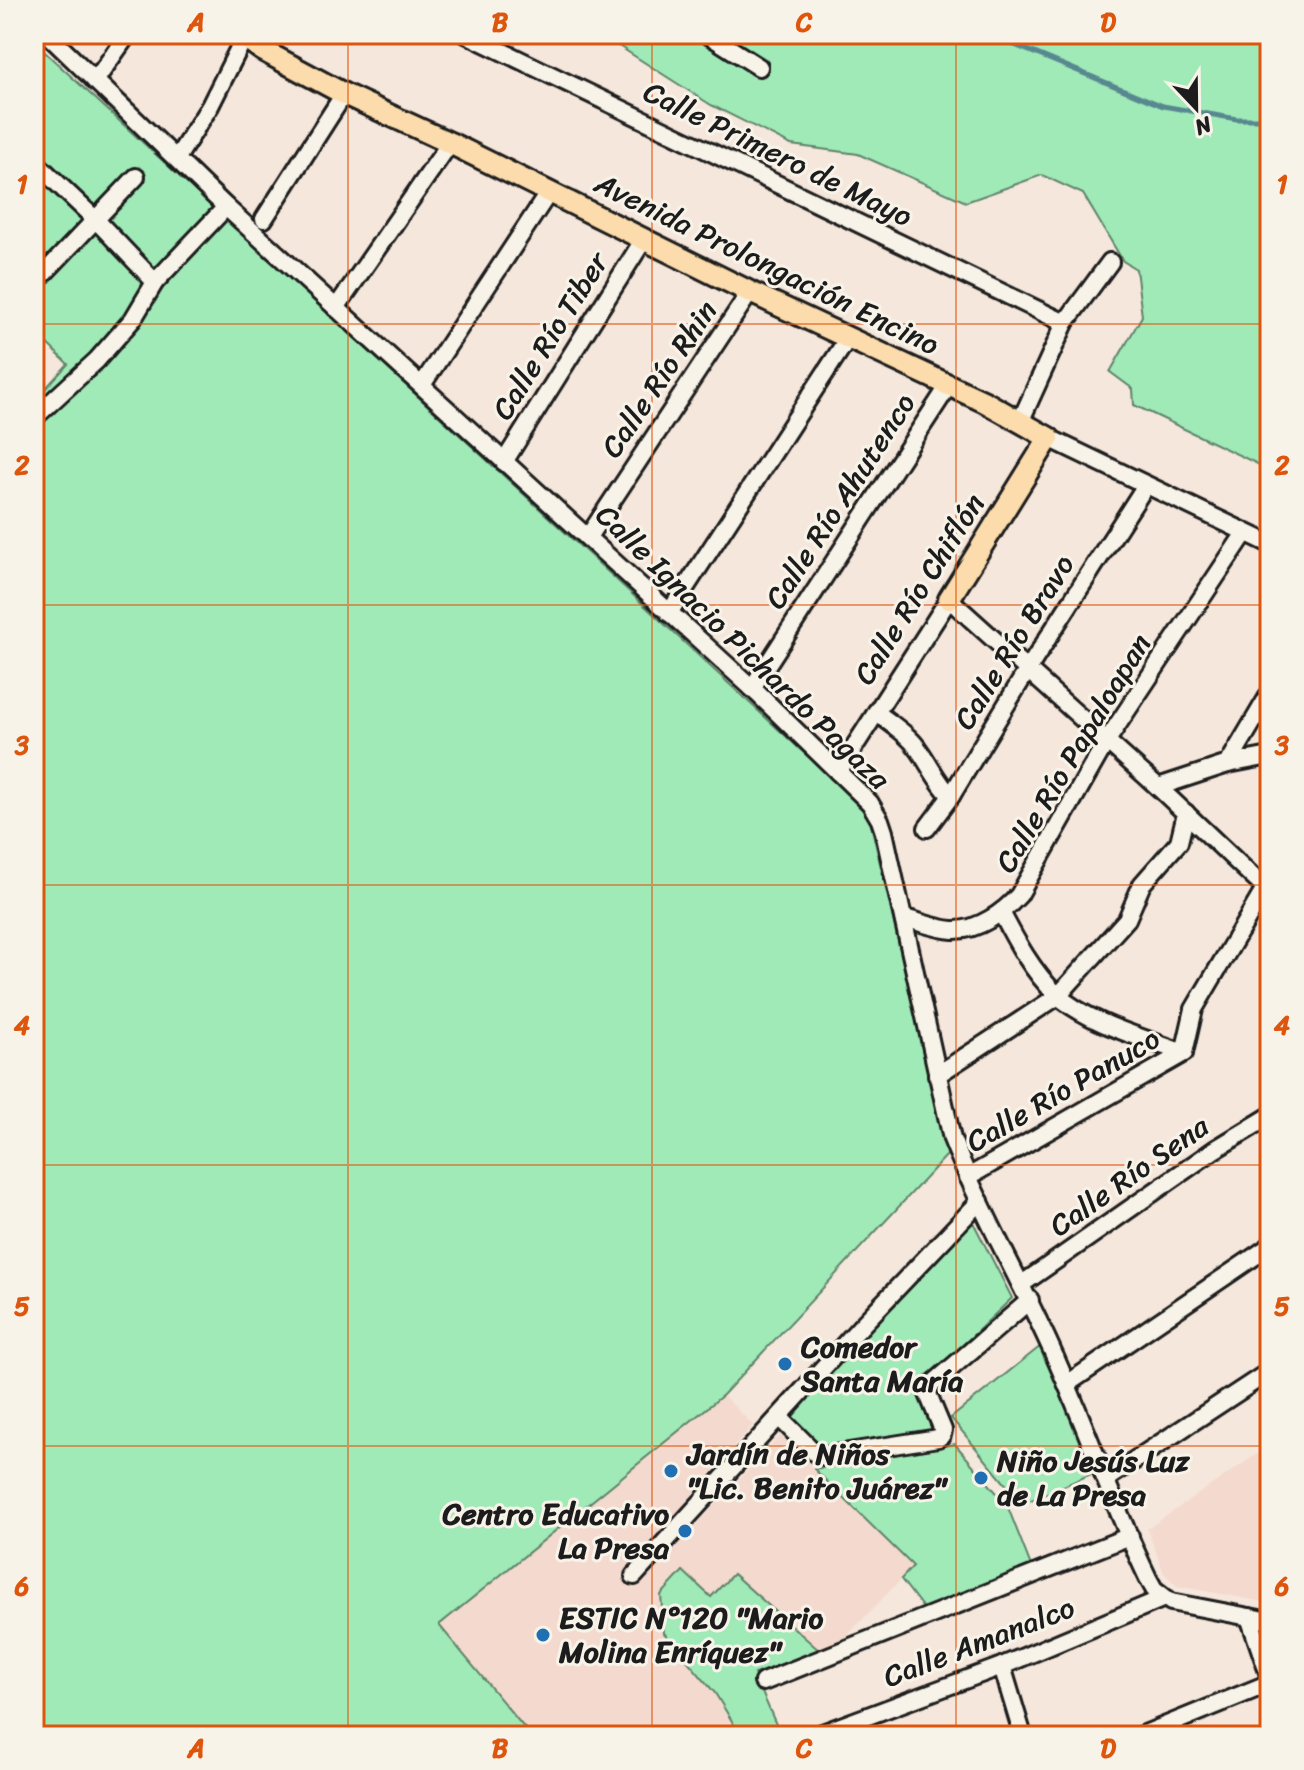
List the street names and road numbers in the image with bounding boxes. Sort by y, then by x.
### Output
street label: Calle Primero de Mayo [634,65,922,243]
street label: Avenida Prolongación Encino [584,156,949,371]
street label: Calle Río Tiber [477,239,624,431]
street label: Calle Río Rhin [586,289,732,469]
street label: Calle Río Ahutenco [749,382,931,620]
street label: Calle Río Chiflón [838,482,1000,696]
street label: Calle Ignacio Pichardo Pagaza [582,490,904,804]
street label: Calle Río Bravo [938,543,1090,741]
street label: Calle Río Papaloapan [980,623,1166,883]
street label: Calle Río Panuco [955,1012,1171,1168]
street label: Calle Río Sena [1037,1100,1221,1251]
street label: Calle Amanalco [875,1581,1083,1703]

